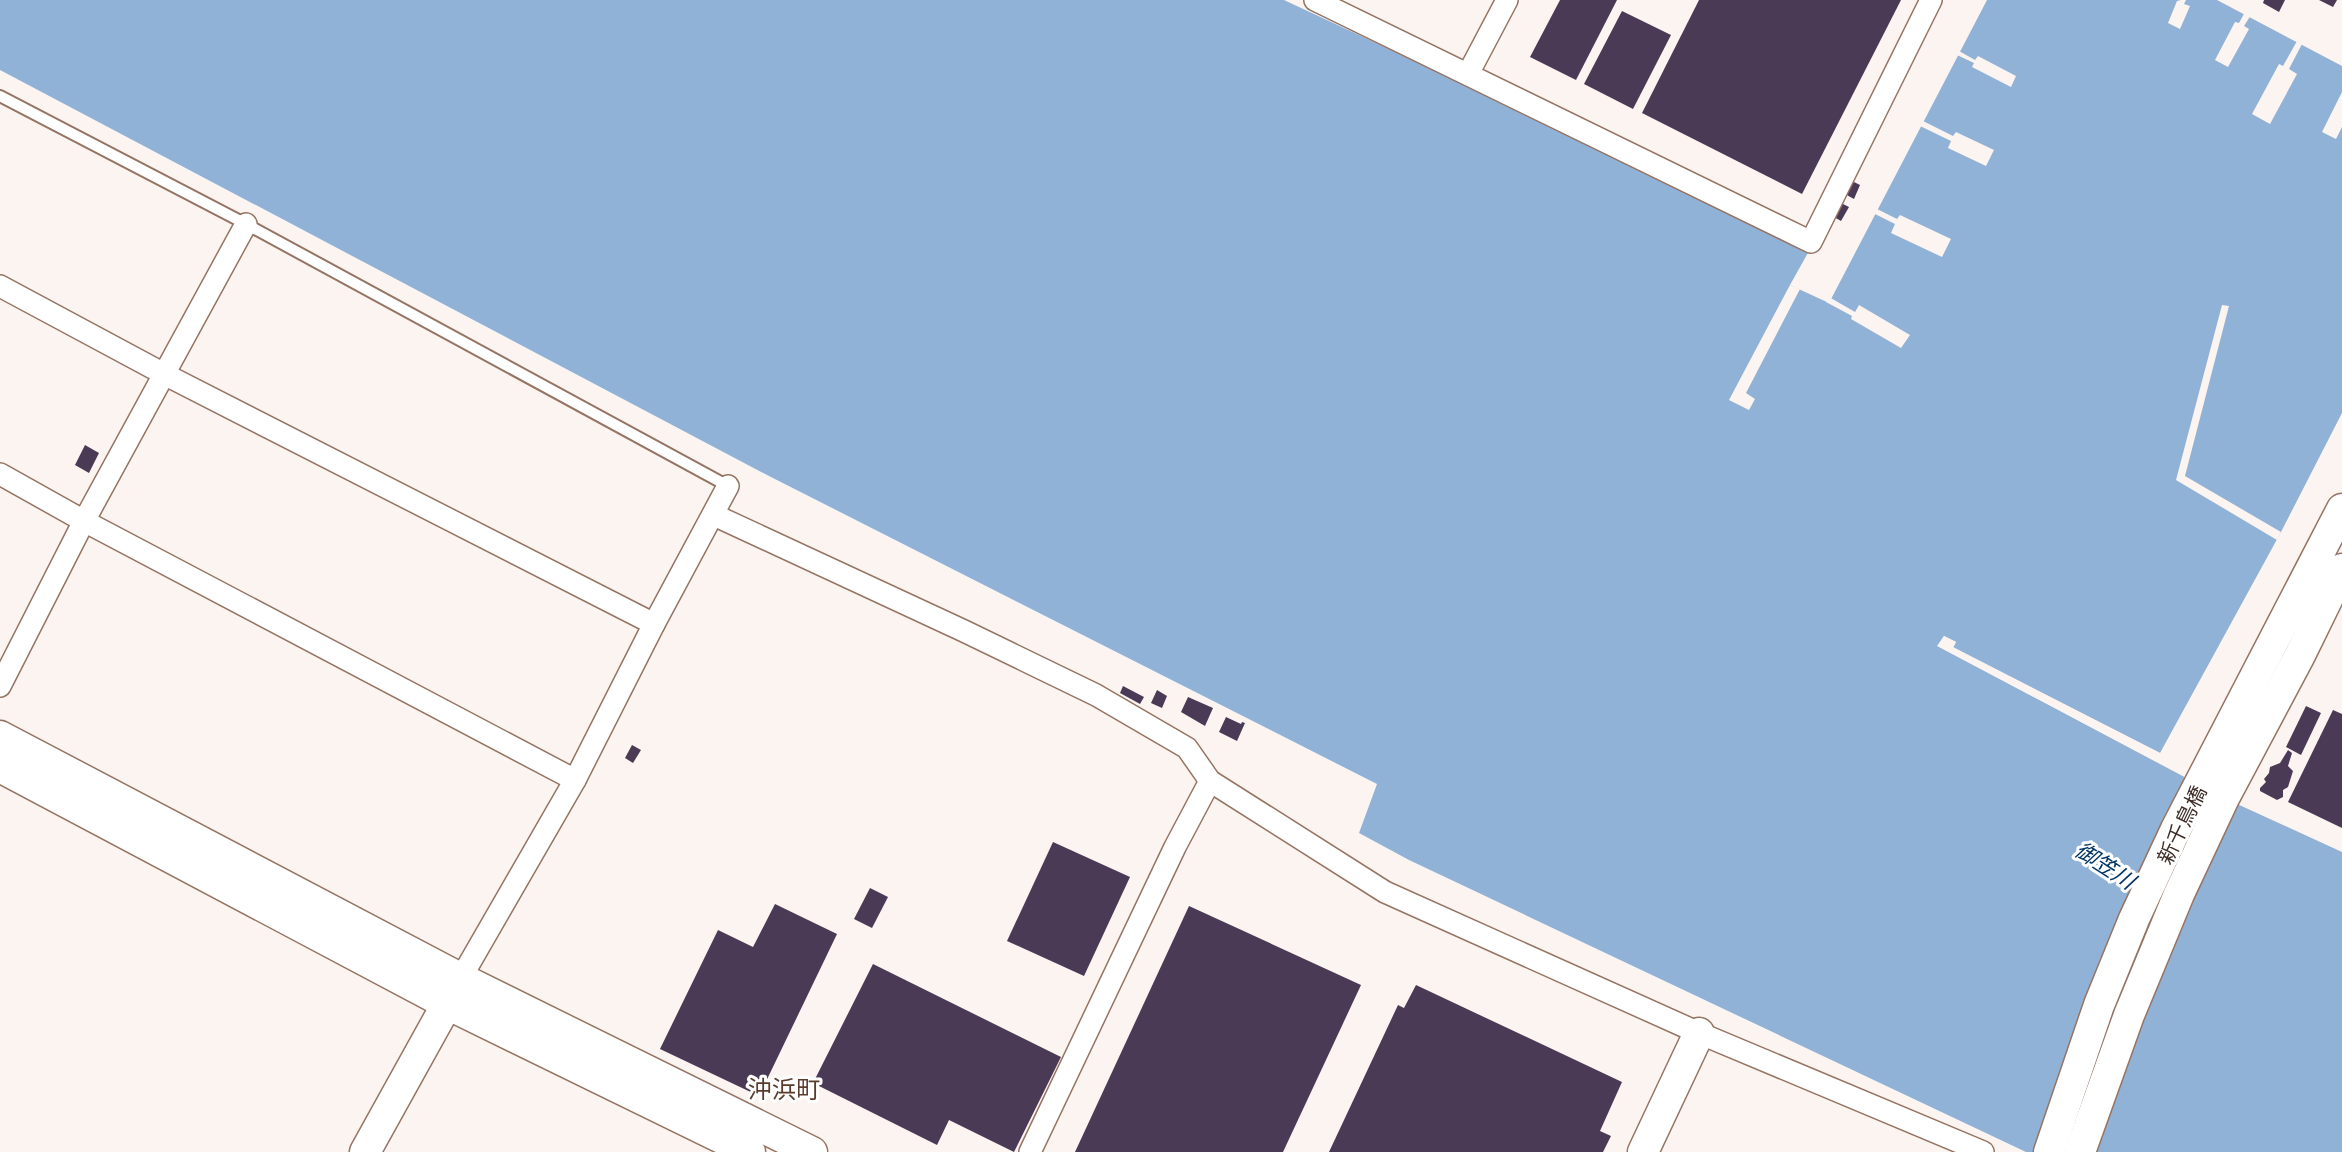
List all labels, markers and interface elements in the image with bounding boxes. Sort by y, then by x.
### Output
street label: 新千鳥橋 [2148,779,2212,869]
water label: 御笠川 [2069,832,2144,897]
district label: 沖浜町 [748,1070,820,1105]

